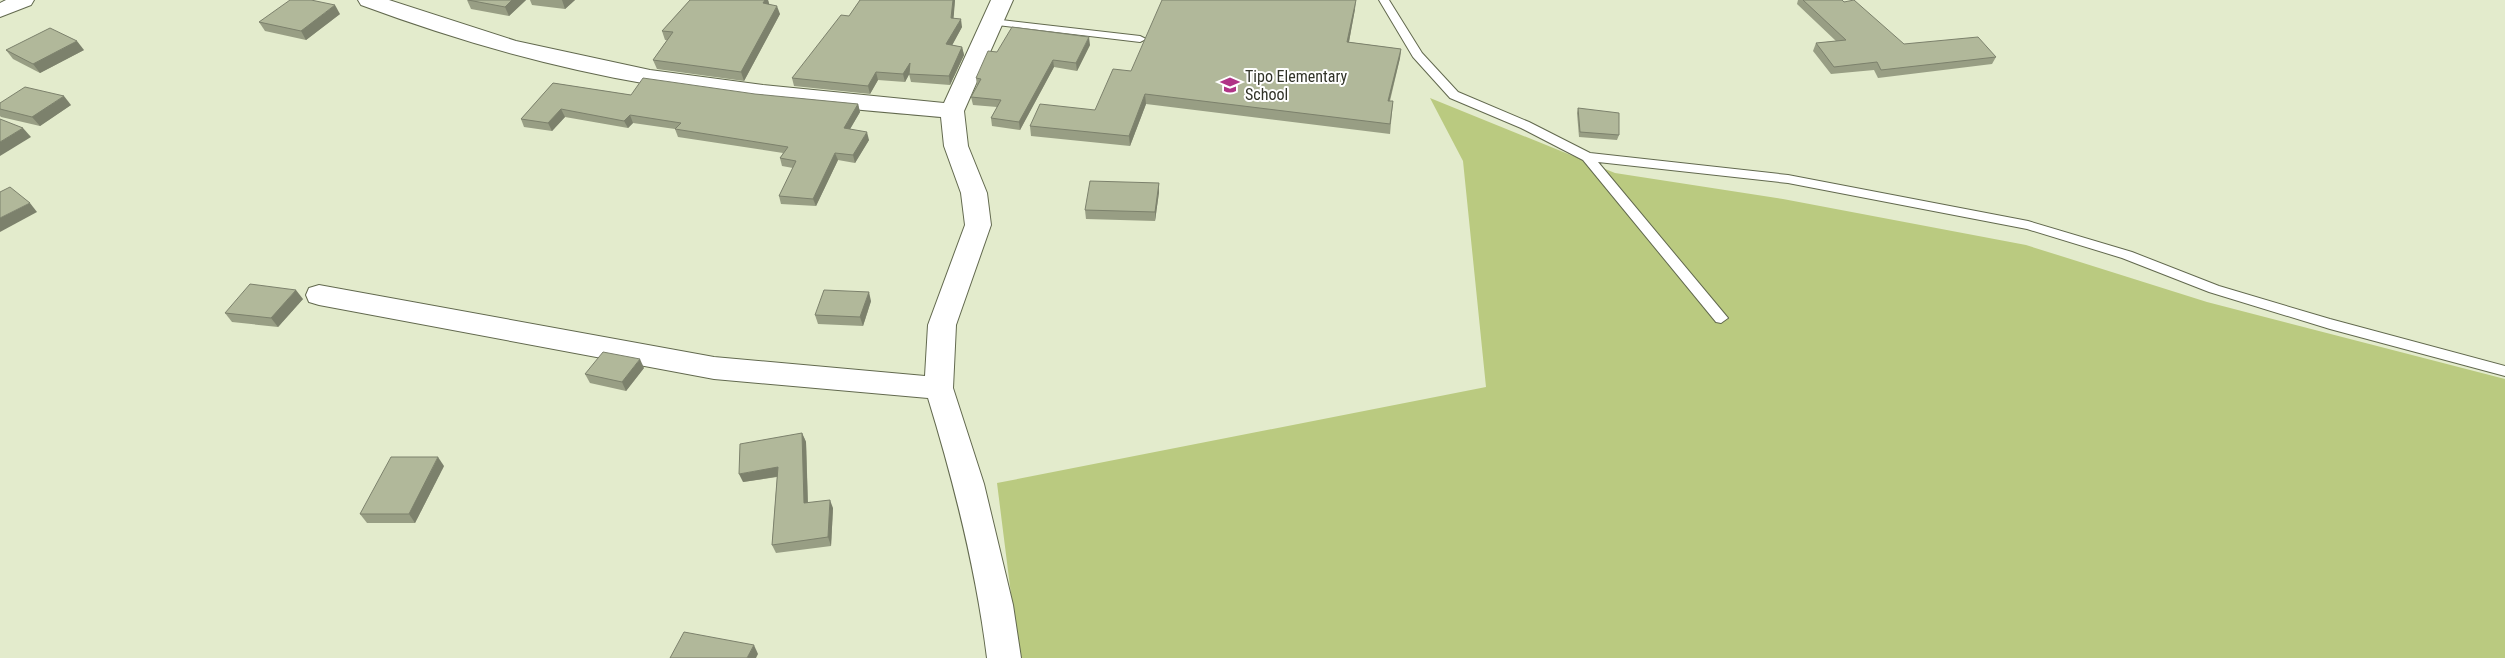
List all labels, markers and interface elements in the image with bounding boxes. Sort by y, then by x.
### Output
place label: Tipo Elementary School [1245,67,1347,104]
school or university icon: Tipo Elementary School [1219,74,1241,96]

